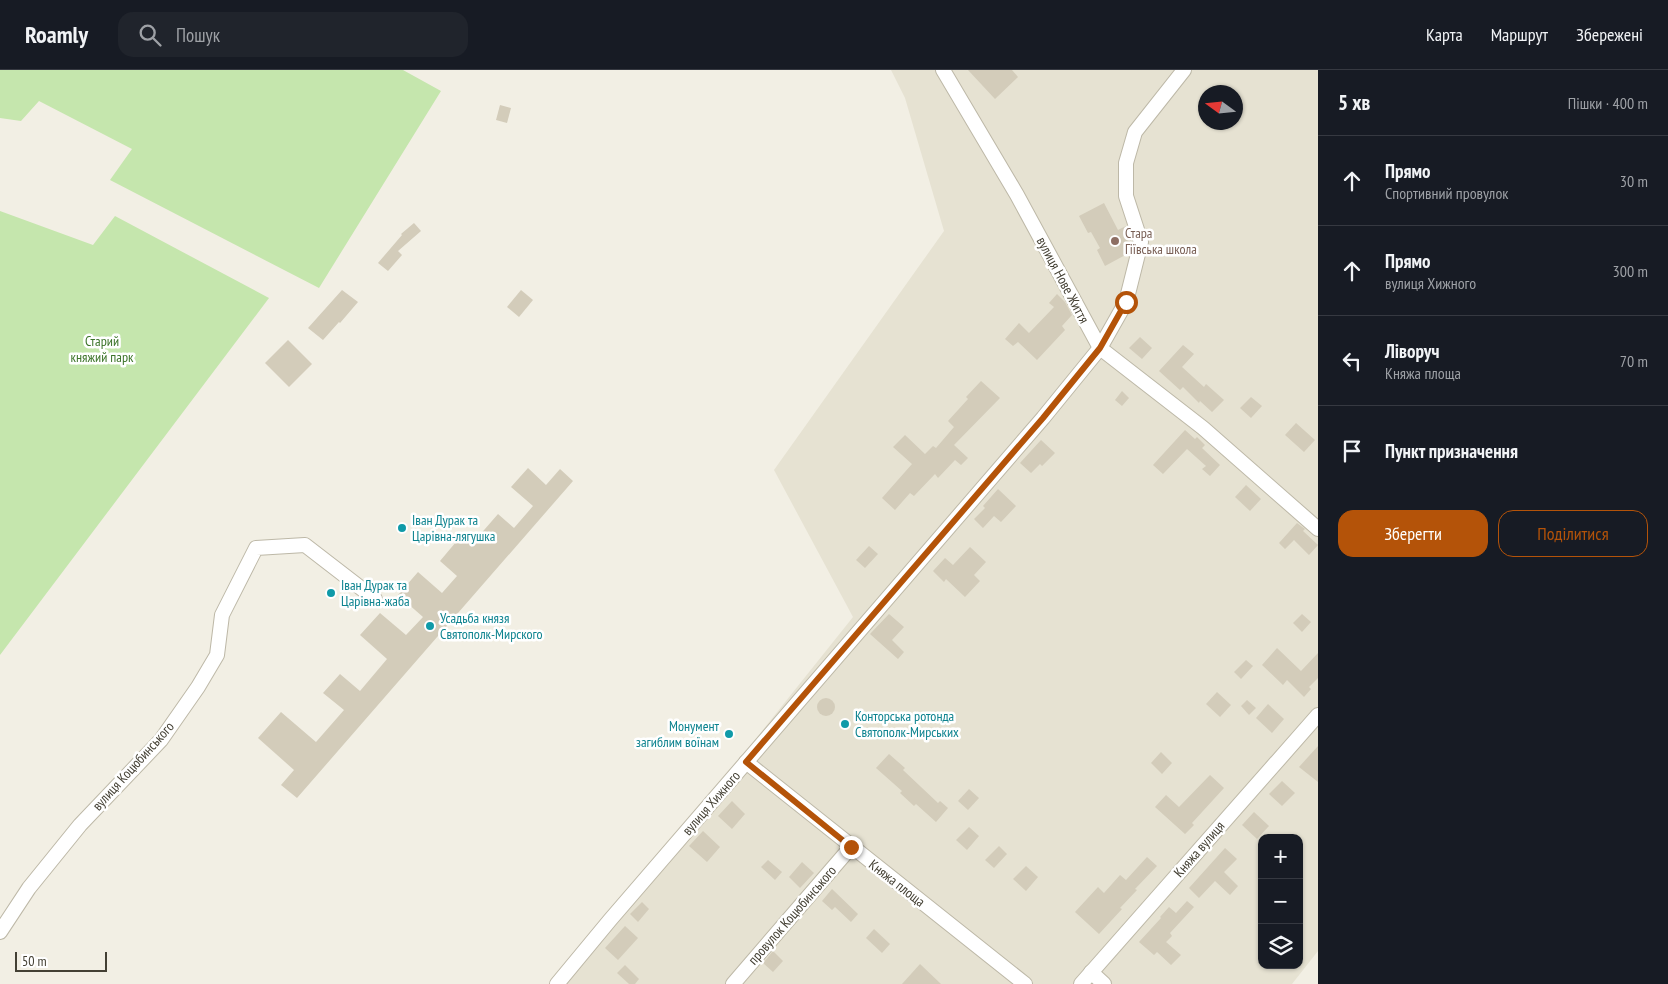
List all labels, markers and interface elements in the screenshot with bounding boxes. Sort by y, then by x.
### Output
search box [118,12,468,57]
text: Roamly [25,19,88,50]
icon: search [136,21,164,49]
text: Пошук [176,23,220,47]
text: Карта [1426,23,1463,46]
text: Маршрут [1491,23,1548,46]
text: Збережені [1576,23,1643,46]
north arrow [1198,85,1243,130]
text: 5 хв [1338,89,1370,116]
text: Пішки · 400 m [1568,93,1648,113]
text: Прямо [1385,159,1430,183]
icon: ahead [1338,167,1366,195]
text: 30 m [1620,171,1648,191]
text: Спортивний провулок [1385,183,1509,203]
place label: Стара Гіївська школа [1125,224,1197,258]
street label: вулиця Нове Життя [1033,234,1093,326]
marker: Стара Гіївська школа [1109,235,1121,247]
text: Прямо [1385,249,1430,273]
icon: ahead [1338,257,1366,285]
text: 300 m [1613,261,1648,281]
text: вулиця Хижного [1385,273,1476,293]
route start [1115,291,1138,314]
park label: Старий княжий парк [71,332,134,366]
text: Ліворуч [1385,339,1439,363]
icon: left [1338,347,1366,375]
text: 70 m [1620,351,1648,371]
text: Княжа площа [1385,363,1461,383]
icon: arrive [1338,437,1366,465]
text: Пункт призначення [1385,439,1518,463]
button: Зберегти [1338,510,1488,557]
button: Поділитися [1498,510,1648,557]
place label: Іван Дурак та Царівна-лягушка [412,511,495,545]
marker: Іван Дурак та Царівна-лягушка [396,522,408,534]
place label: Іван Дурак та Царівна-жаба [341,576,410,610]
marker: Іван Дурак та Царівна-жаба [325,587,337,599]
place label: Усадьба князя Святополк-Мирского [440,609,543,643]
marker: Усадьба князя Святополк-Мирского [424,620,436,632]
place label: Конторська ротонда Святополк-Мирських [855,707,959,741]
place label: Монумент загиблим воїнам [636,717,720,751]
street label: вулиця Коцюбинського [88,718,178,814]
marker: Конторська ротонда Святополк-Мирських [839,718,851,730]
marker: Монумент загиблим воїнам [723,728,735,740]
street label: вулиця Хижного [678,767,744,839]
street label: Княжа вулиця [1170,817,1228,881]
map controls [1258,834,1303,969]
button: + [1258,834,1303,879]
route end [840,836,863,859]
street label: Княжа площа [865,855,929,911]
street label: провулок Коцюбинського [744,862,840,968]
button: − [1258,879,1303,924]
button: layers [1258,924,1303,969]
scale bar [15,949,108,972]
text: 50 m [22,952,47,970]

